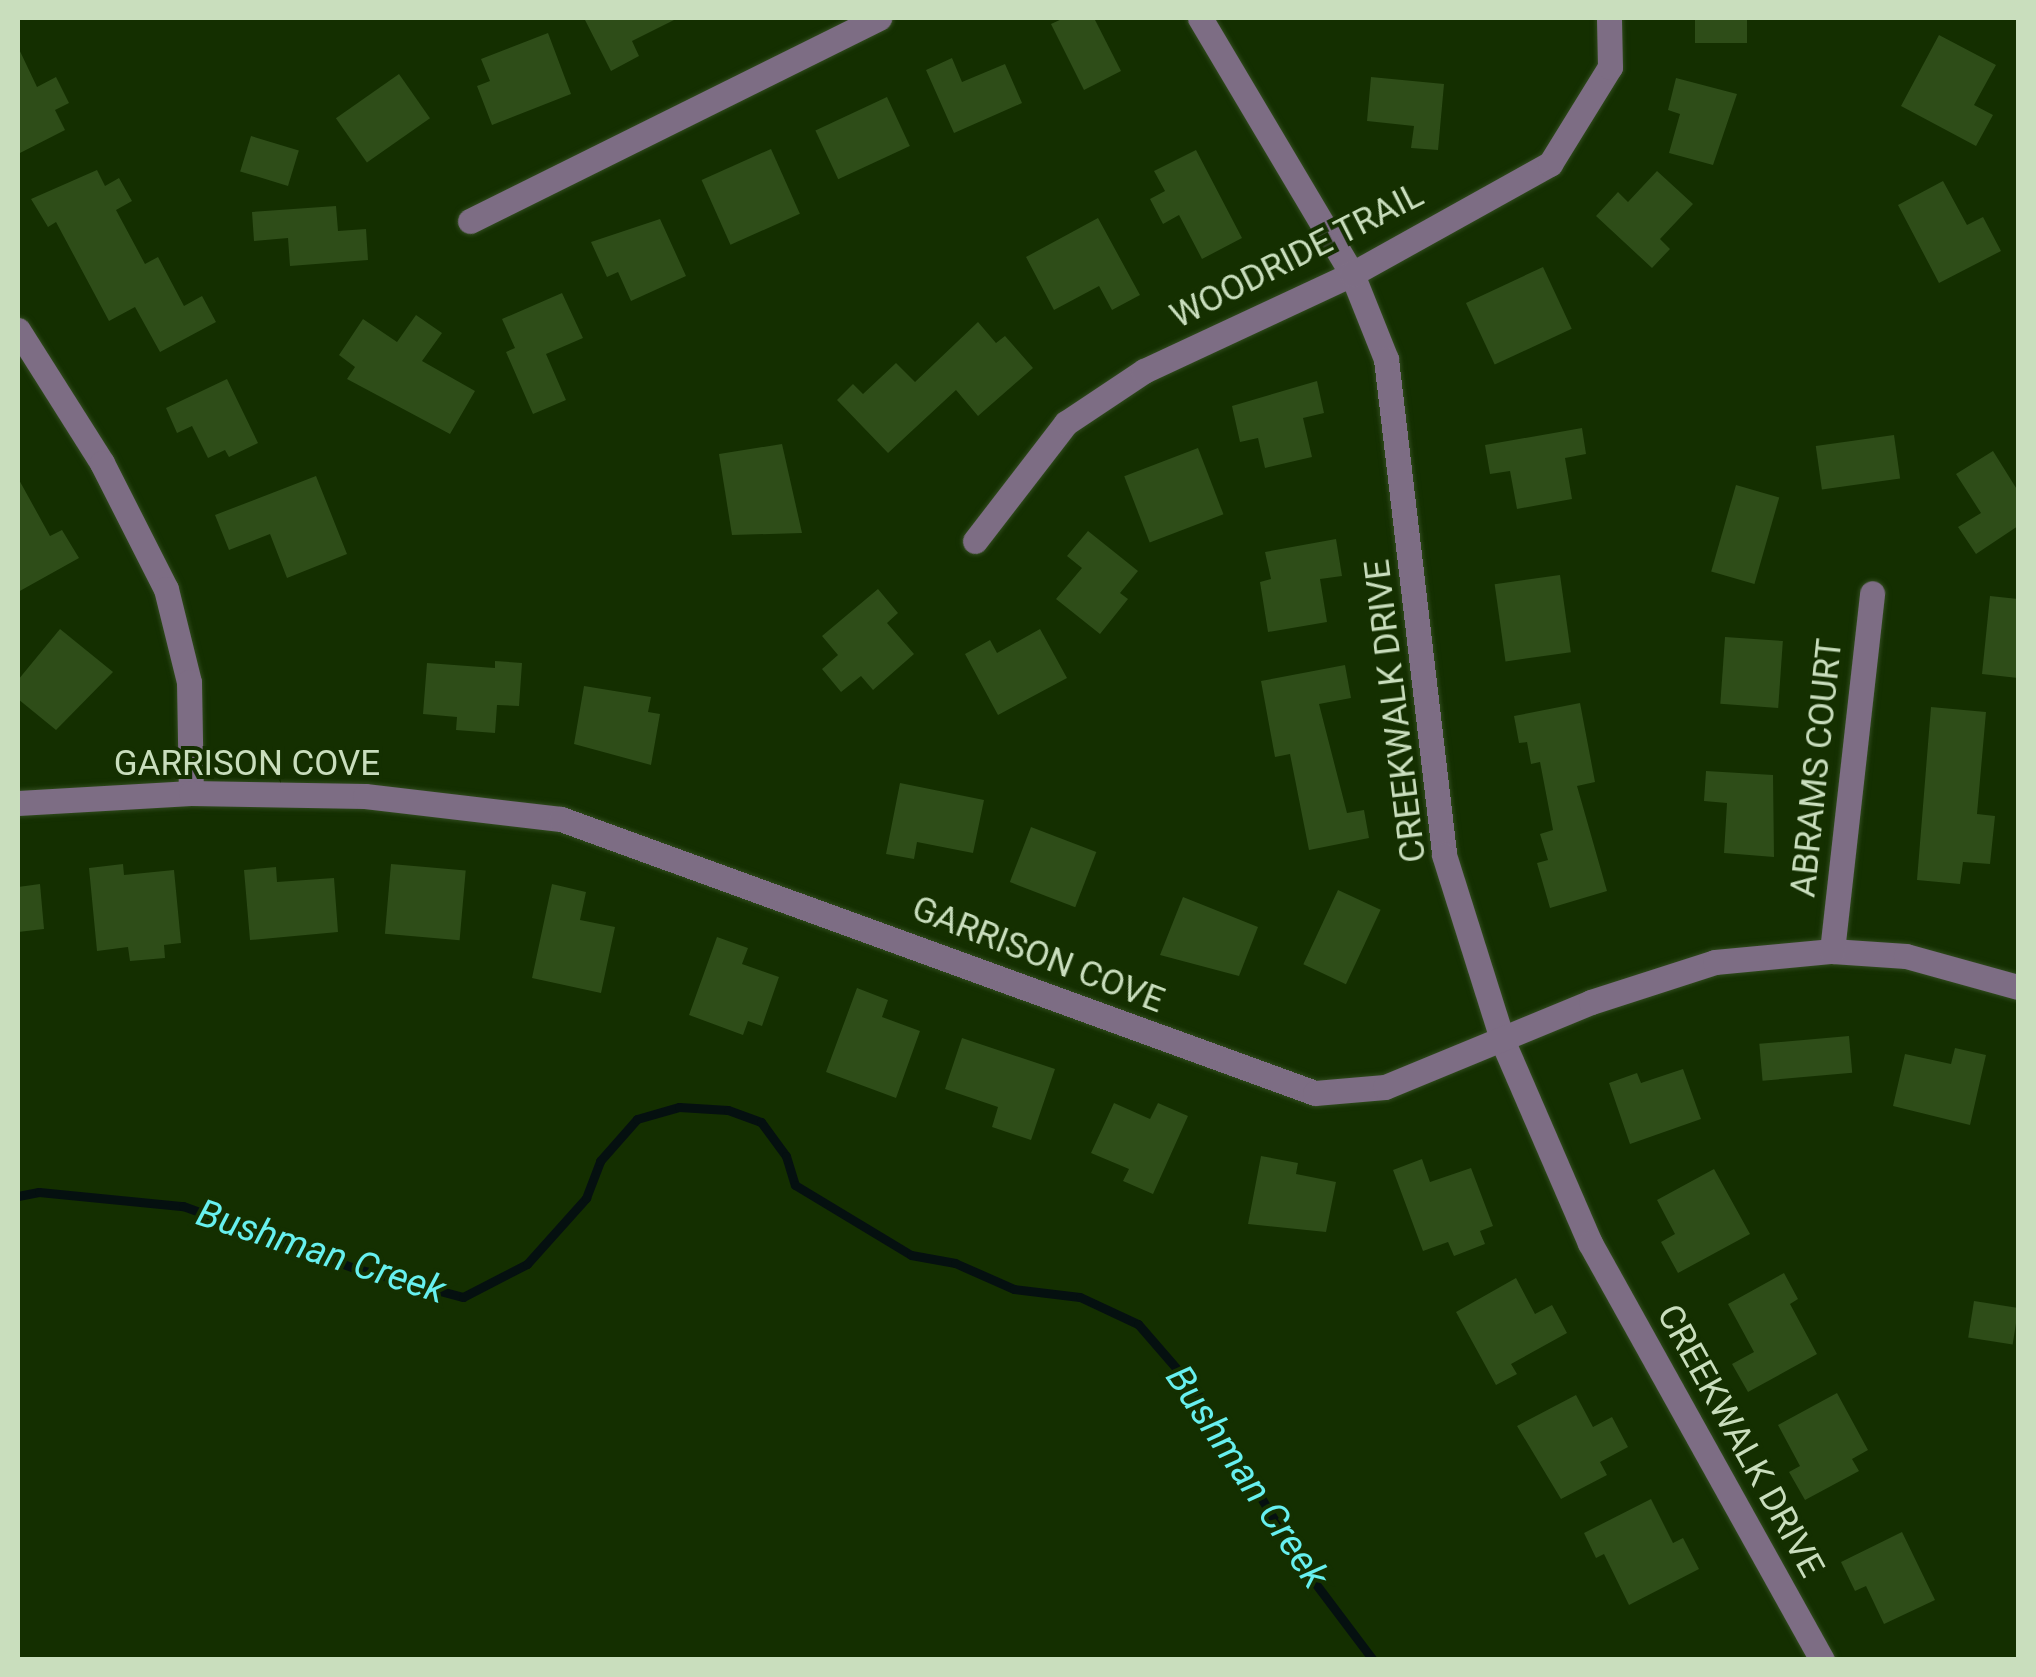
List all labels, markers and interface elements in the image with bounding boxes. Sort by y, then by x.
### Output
street label: WOODRIDE TRAIL [1163,174,1431,338]
street label: CREEKWALK DRIVE [1357,557,1435,865]
street label: ABRAMS COURT [1783,637,1851,899]
street label: GARRISON COVE [114,743,380,785]
street label: GARRISON COVE [906,888,1170,1022]
water label: Bushman Creek [191,1190,451,1314]
street label: CREEKWALK DRIVE [1648,1297,1832,1585]
water label: Bushman Creek [1156,1357,1338,1597]

